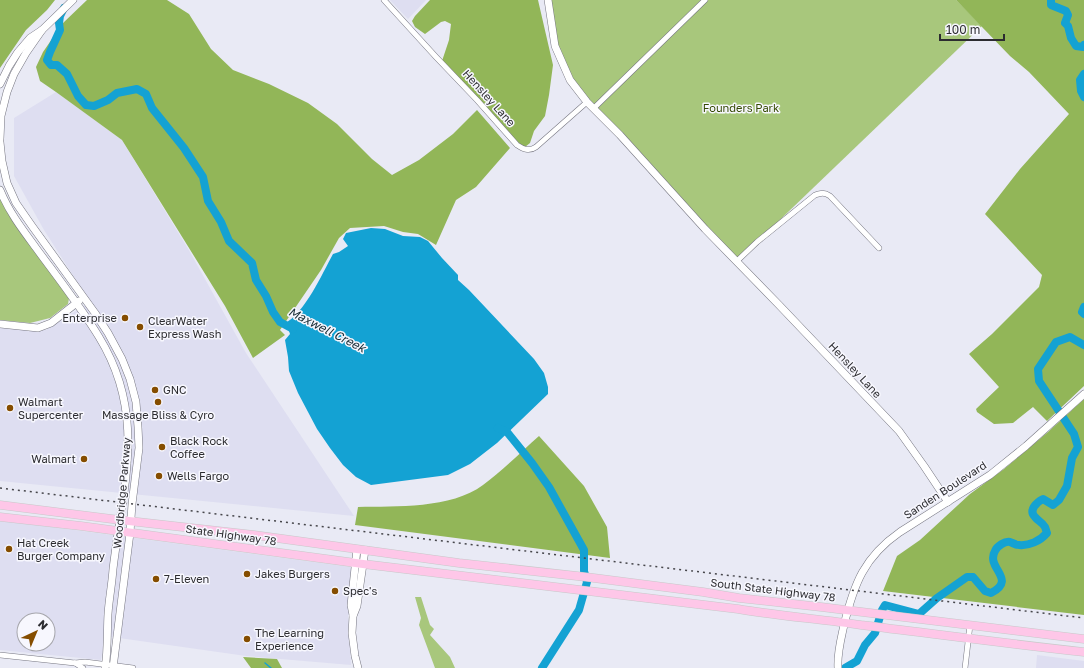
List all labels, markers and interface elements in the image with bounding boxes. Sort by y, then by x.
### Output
scale bar [940,16,1004,42]
text: 100 m [946,22,980,37]
street label: Hensley Lane [461,67,518,129]
park label: Founders Park [703,101,779,114]
water label: Maxwell Creek [286,304,369,356]
place label: Enterprise [62,311,117,324]
marker: Enterprise [120,313,130,323]
place label: ClearWater Express Wash [148,314,221,340]
marker: ClearWater Express Wash [135,322,145,332]
street label: Hensley Lane [826,339,885,400]
place label: GNC [163,383,187,396]
marker: GNC [150,385,160,395]
place label: Walmart Supercenter [18,395,84,421]
marker: Massage Bliss & Cyro [153,397,163,407]
marker: Walmart Supercenter [5,403,15,413]
place label: Massage Bliss & Cyro [102,408,215,421]
place label: Black Rock Coffee [170,434,228,460]
street label: Woodbridge Parkway [110,437,133,549]
marker: Black Rock Coffee [157,442,167,452]
place label: Walmart [31,452,76,465]
marker: Walmart [79,454,89,464]
street label: Sanden Boulevard [901,458,988,521]
place label: Wells Fargo [167,469,230,482]
marker: Wells Fargo [154,471,164,481]
street label: State Highway 78 [185,522,278,547]
place label: Hat Creek Burger Company [17,536,105,562]
marker: Hat Creek Burger Company [4,544,14,554]
place label: Jakes Burgers [255,567,330,580]
marker: Jakes Burgers [242,569,252,579]
place label: 7-Eleven [164,572,209,585]
marker: 7-Eleven [151,574,161,584]
street label: South State Highway 78 [710,575,837,604]
place label: Spec's [343,584,377,597]
marker: Spec's [330,586,340,596]
north arrow [16,612,56,652]
text: N [36,617,51,632]
place label: The Learning Experience [255,626,324,652]
marker: The Learning Experience [242,634,252,644]

